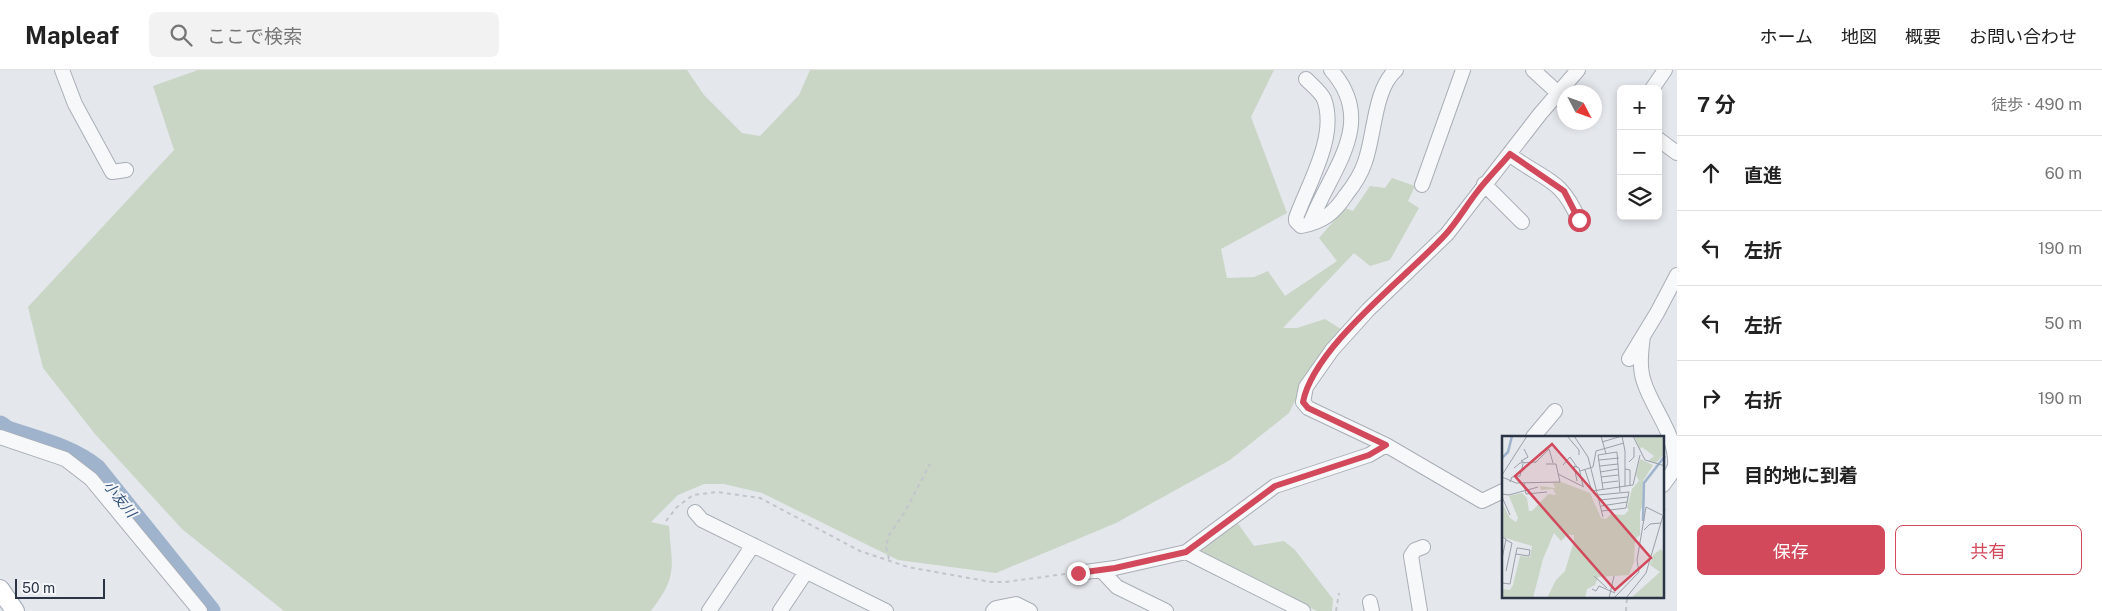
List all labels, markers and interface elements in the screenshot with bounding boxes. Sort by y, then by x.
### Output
search box [149,12,499,57]
text: Mapleaf [25,21,119,49]
icon: search [167,21,195,49]
text: ここで検索 [207,25,302,47]
text: ホーム [1760,26,1813,47]
text: 地図 [1841,26,1877,47]
text: 概要 [1905,26,1941,47]
text: お問い合わせ [1969,26,2077,47]
north arrow [1557,85,1602,130]
map controls [1617,85,1662,220]
button: + [1617,85,1662,130]
text: 7 分 [1697,92,1736,117]
text: 徒歩 · 490 m [1991,95,2082,114]
button: − [1617,130,1662,175]
icon: ahead [1697,159,1725,187]
text: 直進 [1744,164,1782,186]
text: 60 m [2045,164,2082,183]
button: layers [1617,175,1662,220]
route start [1568,209,1591,232]
icon: left [1697,234,1725,262]
text: 左折 [1744,239,1782,261]
text: 190 m [2038,239,2082,258]
icon: left [1697,309,1725,337]
text: 左折 [1744,314,1782,336]
text: 50 m [2044,314,2082,333]
icon: right [1697,384,1725,412]
text: 右折 [1744,389,1782,411]
text: 190 m [2038,389,2082,408]
inset map [1502,436,1664,598]
icon: arrive [1697,459,1725,487]
text: 目的地に到着 [1744,464,1858,486]
water label: 小友川 [101,478,141,522]
button: 保存 [1697,525,1885,575]
button: 共有 [1895,525,2082,575]
route end [1067,562,1090,585]
scale bar [15,576,105,599]
text: 50 m [22,580,55,596]

